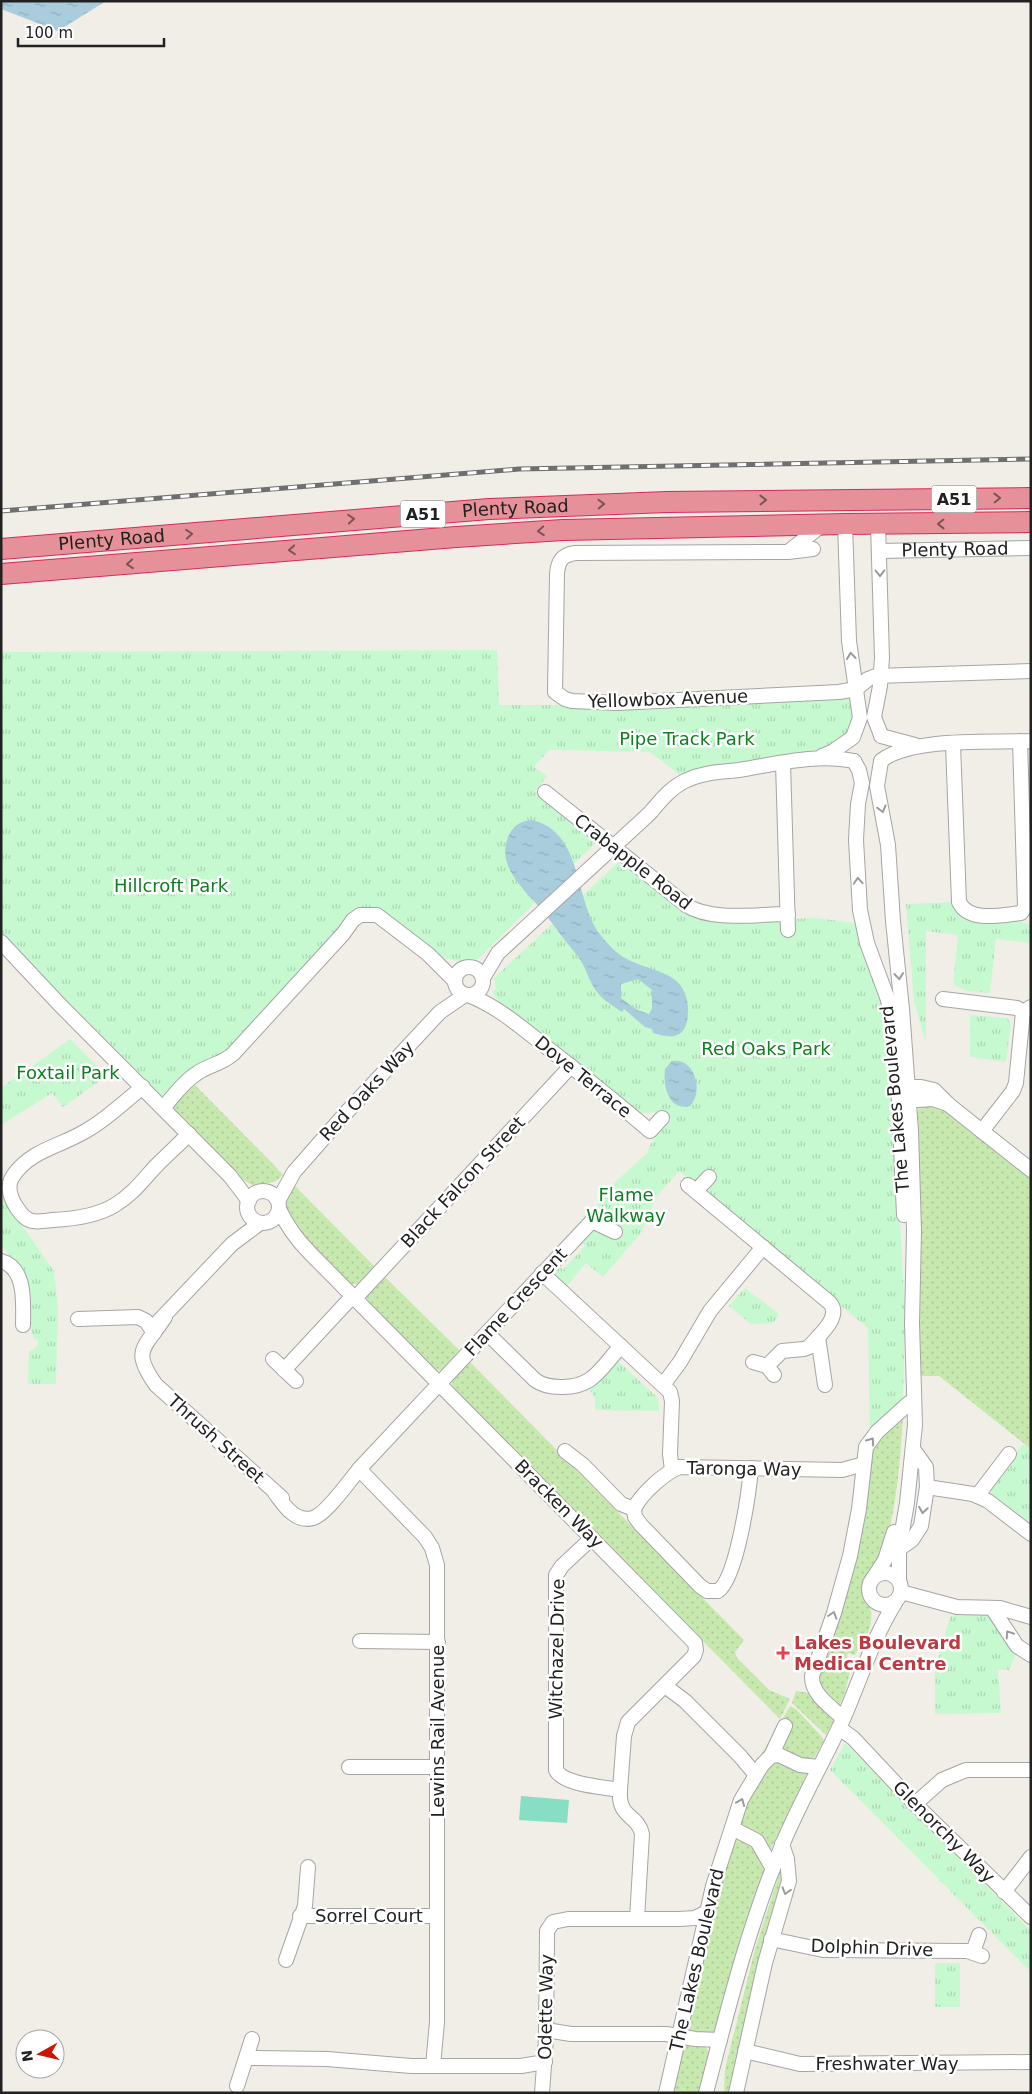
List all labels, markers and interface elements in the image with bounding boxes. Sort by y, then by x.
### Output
scale bar [18,15,164,47]
text: 100 m [25,24,73,42]
road number: A51 [932,486,976,512]
one-way arrow [993,493,1001,503]
street label: Plenty Road [461,495,569,521]
one-way arrow [760,495,767,505]
one-way arrow [597,499,605,509]
road number: A51 [400,500,446,528]
one-way arrow [348,514,356,525]
one-way arrow [936,518,944,529]
street label: Plenty Road [57,525,166,554]
one-way arrow [537,526,545,537]
one-way arrow [186,528,194,539]
street label: Plenty Road [901,537,1009,561]
one-way arrow [288,544,296,555]
one-way arrow [126,558,134,569]
one-way arrow [874,569,885,577]
one-way arrow [846,651,857,659]
street label: Yellowbox Avenue [586,685,749,712]
park label: Pipe Track Park [619,728,755,749]
one-way arrow [876,804,887,813]
street label: Crabapple Road [570,809,696,914]
park label: Hillcroft Park [114,875,229,896]
one-way arrow [853,876,864,884]
one-way arrow [893,972,904,980]
street label: The Lakes Boulevard [876,1005,913,1194]
street label: Dove Terrace [531,1031,636,1122]
street label: Red Oaks Way [315,1036,419,1145]
park label: Red Oaks Park [701,1038,831,1059]
park label: Foxtail Park [16,1062,120,1083]
street label: Black Falcon Street [396,1112,529,1252]
park label: Flame Walkway [586,1184,666,1226]
street label: Flame Crescent [460,1243,571,1360]
street label: Thrush Street [163,1389,269,1487]
one-way arrow [865,1437,874,1447]
street label: Bracken Way [511,1455,608,1553]
street label: Taronga Way [685,1457,802,1480]
one-way arrow [919,1506,929,1515]
street label: Witchazel Drive [545,1578,568,1720]
one-way arrow [828,1612,838,1620]
one-way arrow [1006,1630,1016,1639]
place label: Lakes Boulevard Medical Centre [794,1632,961,1674]
street label: Lewins Rail Avenue [427,1645,448,1817]
marker: Lakes Boulevard Medical Centre [776,1646,790,1660]
street label: Glenorchy Way [889,1776,1000,1887]
one-way arrow [735,1799,745,1807]
street label: The Lakes Boulevard [665,1866,728,2054]
one-way arrow [782,1887,792,1895]
street label: Sorrel Court [315,1905,423,1926]
street label: Dolphin Drive [810,1935,934,1960]
street label: Odette Way [534,1954,557,2060]
north arrow [15,2029,65,2079]
text: N [18,2049,36,2063]
street label: Freshwater Way [815,2053,959,2074]

